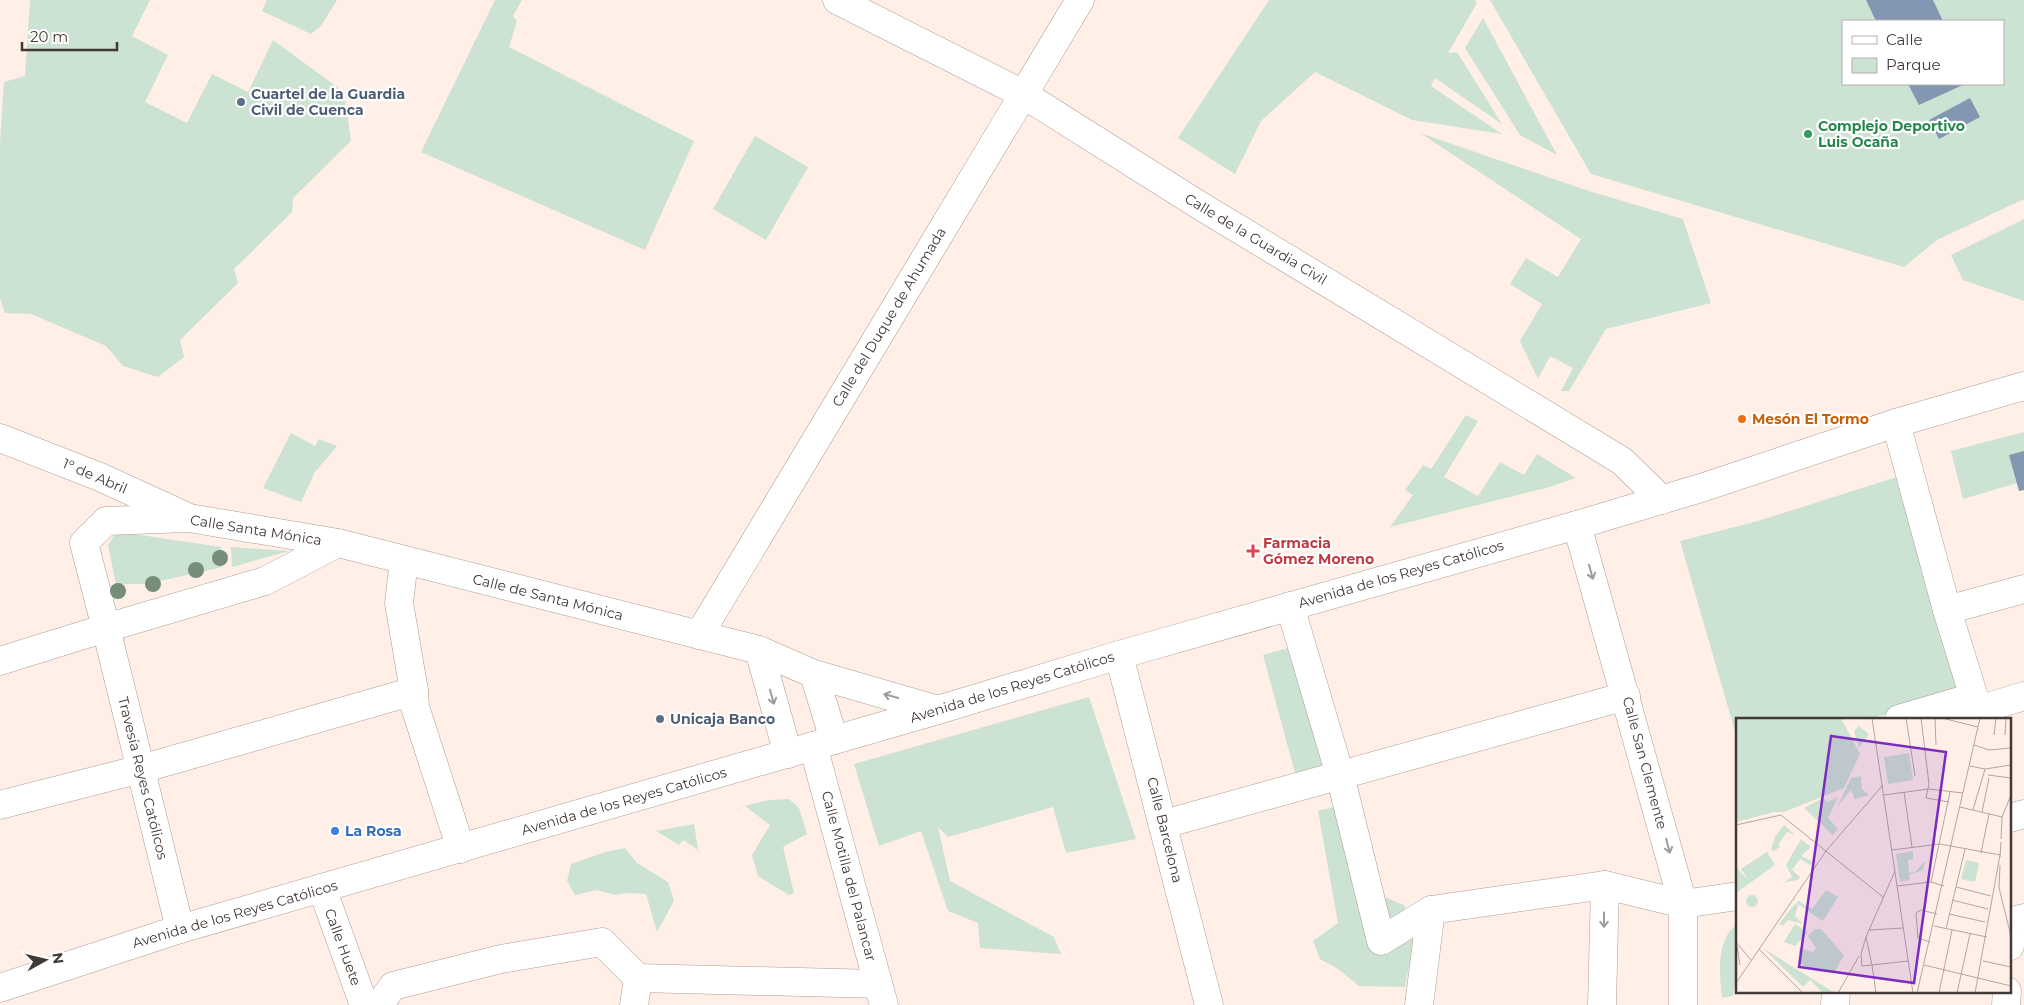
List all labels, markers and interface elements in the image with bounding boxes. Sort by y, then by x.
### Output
scale bar [22,20,118,52]
legend [1842,20,2004,85]
text: 20 m [30,27,68,46]
text: Calle [1886,30,1923,49]
text: Parque [1886,55,1941,74]
place label: Cuartel de la Guardia Civil de Cuenca [251,85,405,119]
marker: Cuartel de la Guardia Civil de Cuenca [235,96,247,108]
place label: Complejo Deportivo Luis Ocaña [1818,117,1965,151]
marker: Complejo Deportivo Luis Ocaña [1802,128,1814,140]
street label: Calle de la Guardia Civil [1182,189,1330,289]
street label: Calle del Duque de Ahumada [828,224,950,410]
place label: Mesón El Tormo [1752,410,1869,428]
marker: Mesón El Tormo [1736,413,1748,425]
street label: 1º de Abril [60,454,130,498]
street label: Calle Santa Mónica [189,511,323,549]
place label: Farmacia Gómez Moreno [1263,534,1374,568]
street label: Avenida de los Reyes Católicos [1296,536,1506,612]
marker: Farmacia Gómez Moreno [1247,545,1259,557]
one-way arrow [1586,563,1596,579]
street label: Calle de Santa Mónica [471,570,625,624]
street label: Avenida de los Reyes Católicos [908,647,1117,727]
one-way arrow [768,689,777,705]
one-way arrow [884,691,900,701]
street label: Travesía Reyes Católicos [114,695,172,862]
street label: Calle San Clemente [1619,695,1671,831]
place label: Unicaja Banco [670,710,775,728]
marker: Unicaja Banco [654,713,666,725]
inset map [1736,718,2012,992]
street label: Avenida de los Reyes Católicos [519,763,729,839]
street label: Calle Barcelona [1143,775,1187,885]
street label: Calle Motilla del Palancar [818,789,881,963]
place label: La Rosa [345,822,402,840]
marker: La Rosa [329,825,341,837]
one-way arrow [1663,838,1673,854]
street label: Avenida de los Reyes Católicos [130,876,340,952]
street label: Calle Huete [321,906,365,988]
one-way arrow [1600,911,1609,927]
north arrow [20,935,70,985]
text: N [48,951,68,965]

